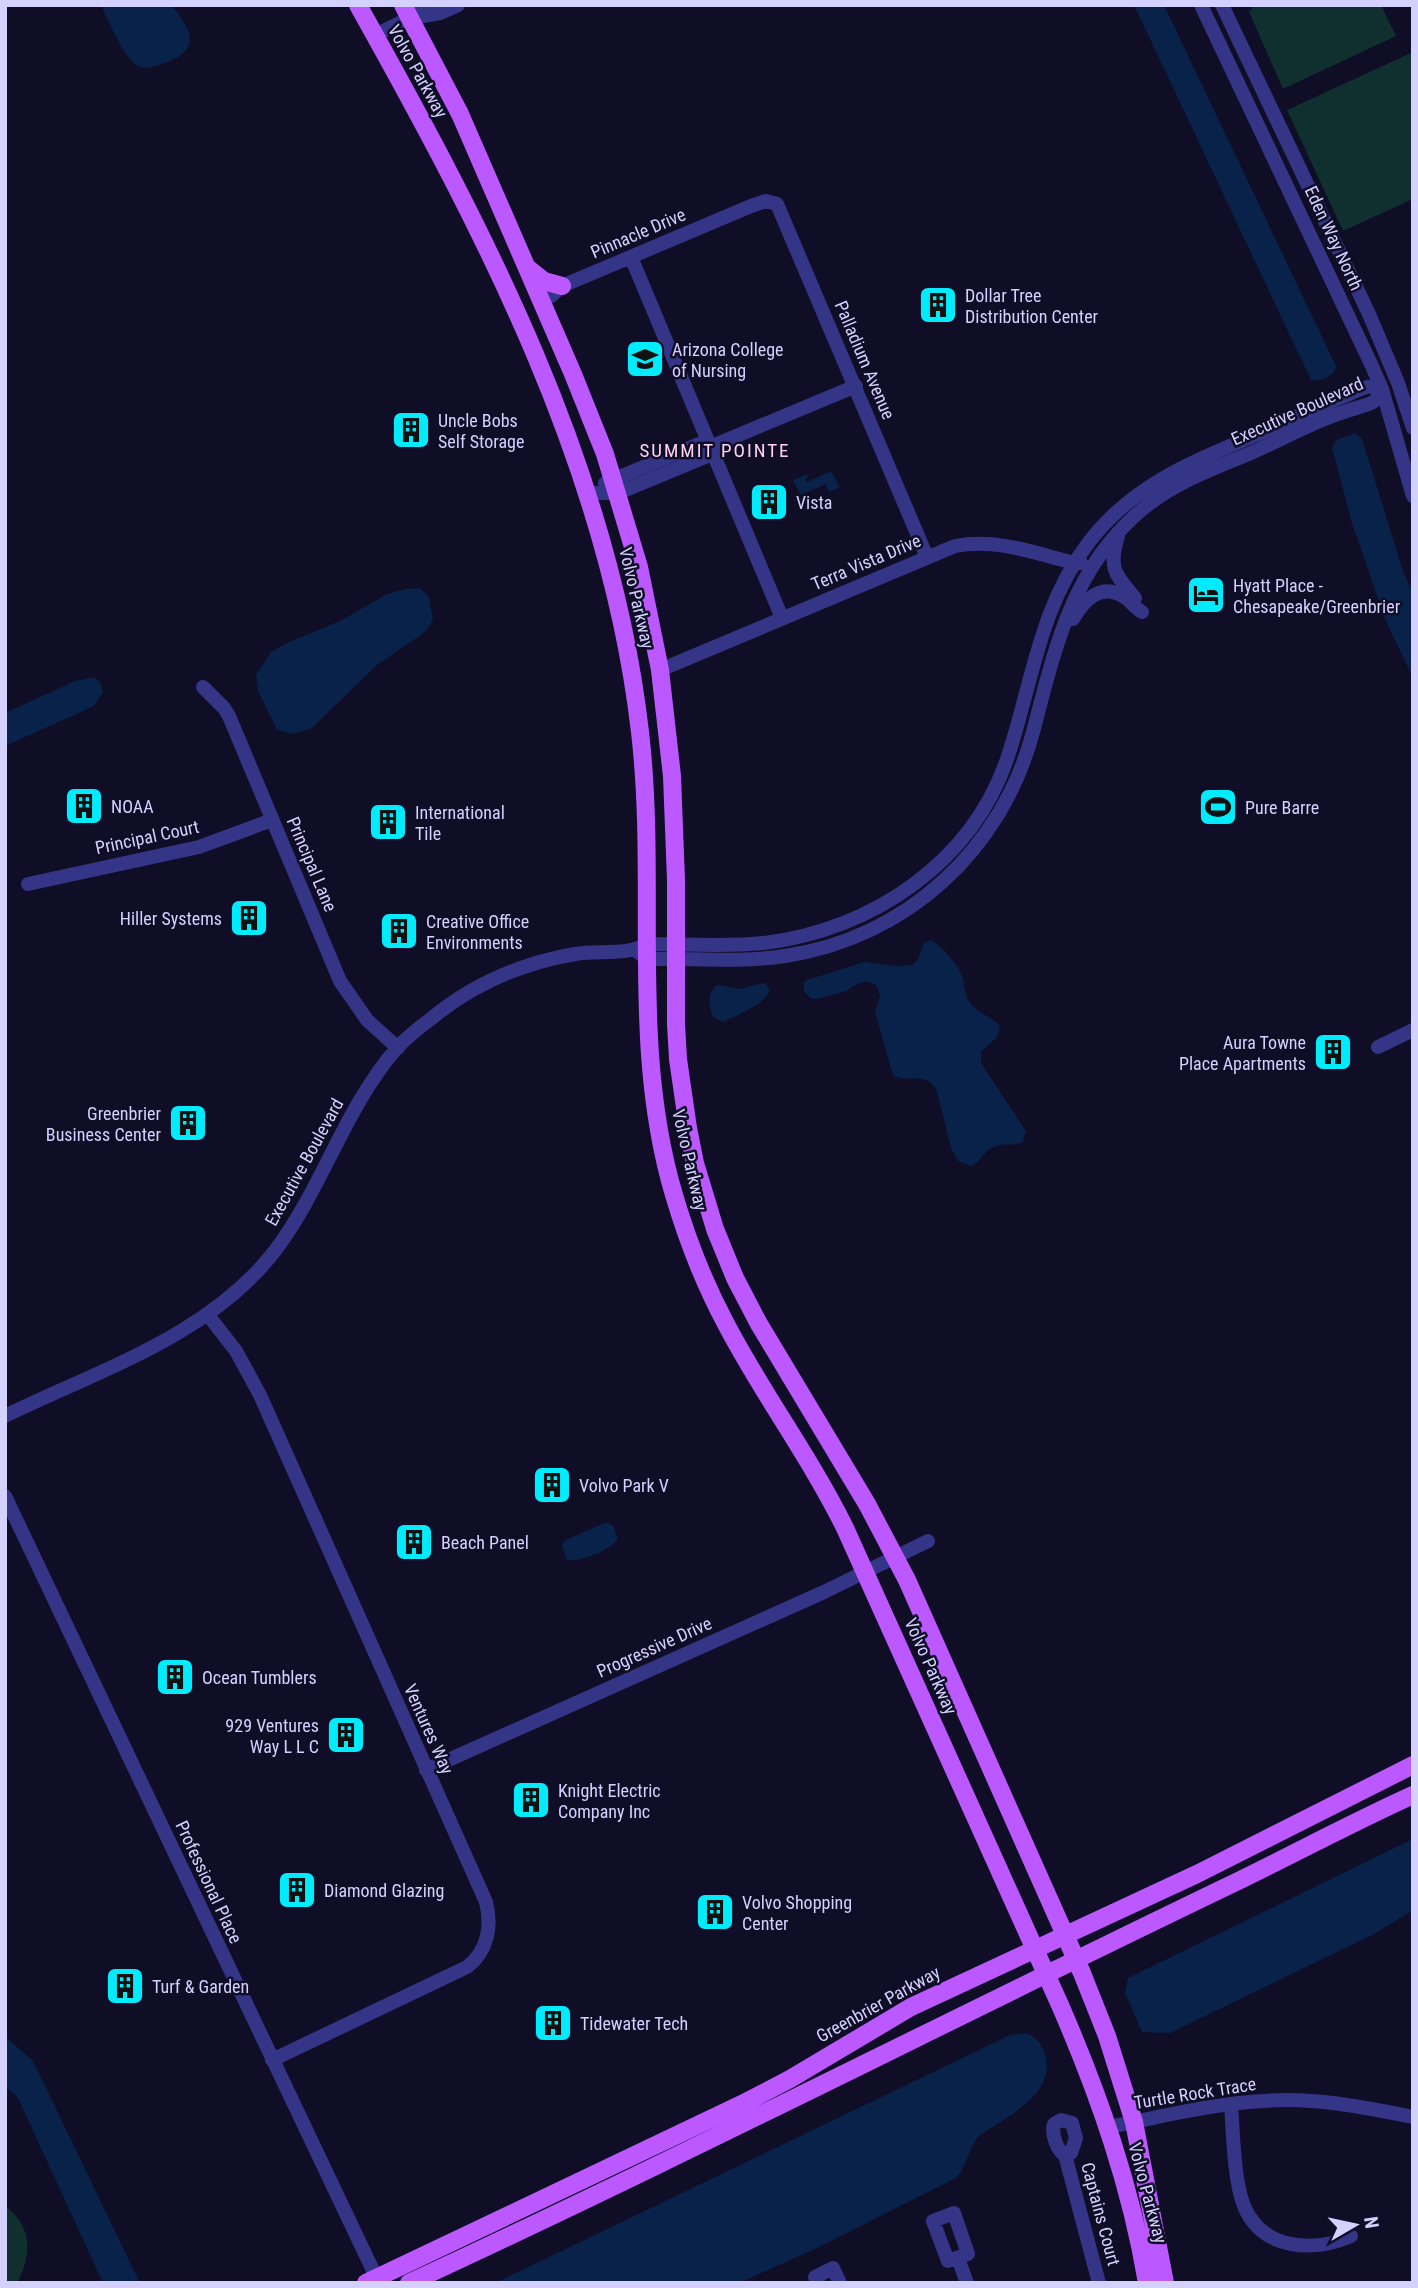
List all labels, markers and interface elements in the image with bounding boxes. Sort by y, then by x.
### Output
street label: Volvo Parkway [384,21,452,122]
street label: Eden Way North [1301,183,1367,293]
street label: Pinnacle Drive [587,204,689,262]
building icon: Dollar Tree Distribution Center [917,284,959,326]
place label: Dollar Tree Distribution Center [965,285,1099,327]
street label: Palladium Avenue [831,298,899,422]
school or university icon: Arizona College of Nursing [624,338,666,380]
place label: Arizona College of Nursing [672,339,784,381]
street label: Executive Boulevard [1228,372,1366,450]
building icon: Uncle Bobs Self Storage [390,409,432,451]
place label: Uncle Bobs Self Storage [438,410,524,452]
district label: SUMMIT POINTE [639,439,791,462]
building icon: Vista [748,481,790,523]
place label: Vista [796,492,832,513]
street label: Terra Vista Drive [808,530,924,594]
street label: Volvo Parkway [615,545,659,651]
hotel icon: Hyatt Place - Chesapeake/Greenbrier [1185,574,1227,616]
place label: Hyatt Place - Chesapeake/Greenbrier [1233,575,1401,617]
building icon: NOAA [63,785,105,827]
sports icon: Pure Barre [1197,786,1239,828]
place label: NOAA [111,796,154,817]
place label: Pure Barre [1245,797,1319,818]
building icon: International Tile [367,801,409,843]
place label: International Tile [415,802,505,844]
street label: Principal Lane [283,813,341,915]
street label: Principal Court [93,816,201,858]
building icon: Hiller Systems [228,897,270,939]
place label: Hiller Systems [120,908,222,929]
building icon: Creative Office Environments [378,910,420,952]
place label: Creative Office Environments [426,911,529,953]
building icon: Aura Towne Place Apartments [1312,1031,1354,1073]
place label: Aura Towne Place Apartments [1179,1032,1306,1074]
street label: Executive Boulevard [260,1095,348,1229]
building icon: Greenbrier Business Center [167,1102,209,1144]
place label: Greenbrier Business Center [46,1103,162,1145]
street label: Volvo Parkway [668,1107,712,1213]
building icon: Volvo Park V [531,1464,573,1506]
place label: Volvo Park V [579,1475,669,1496]
building icon: Beach Panel [393,1521,435,1563]
place label: Beach Panel [441,1532,529,1553]
street label: Progressive Drive [593,1612,715,1682]
street label: Volvo Parkway [900,1615,962,1718]
building icon: Ocean Tumblers [154,1656,196,1698]
place label: Ocean Tumblers [202,1667,317,1688]
street label: Ventures Way [400,1681,458,1778]
building icon: 929 Ventures Way L L C [325,1714,367,1756]
place label: 929 Ventures Way L L C [225,1715,319,1757]
building icon: Knight Electric Company Inc [510,1779,552,1821]
place label: Knight Electric Company Inc [558,1780,661,1822]
street label: Professional Place [171,1817,247,1947]
building icon: Diamond Glazing [276,1869,318,1911]
place label: Diamond Glazing [324,1880,444,1901]
building icon: Volvo Shopping Center [694,1891,736,1933]
place label: Volvo Shopping Center [742,1892,852,1934]
street label: Greenbrier Parkway [813,1961,944,2047]
building icon: Turf & Garden [104,1965,146,2007]
place label: Turf & Garden [152,1976,249,1997]
building icon: Tidewater Tech [532,2002,574,2044]
place label: Tidewater Tech [580,2013,688,2034]
street label: Turtle Rock Trace [1133,2073,1257,2113]
street label: Volvo Parkway [1124,2140,1172,2246]
street label: Captains Court [1077,2160,1125,2268]
north arrow [1320,2190,1390,2260]
text: N [1359,2215,1384,2230]

